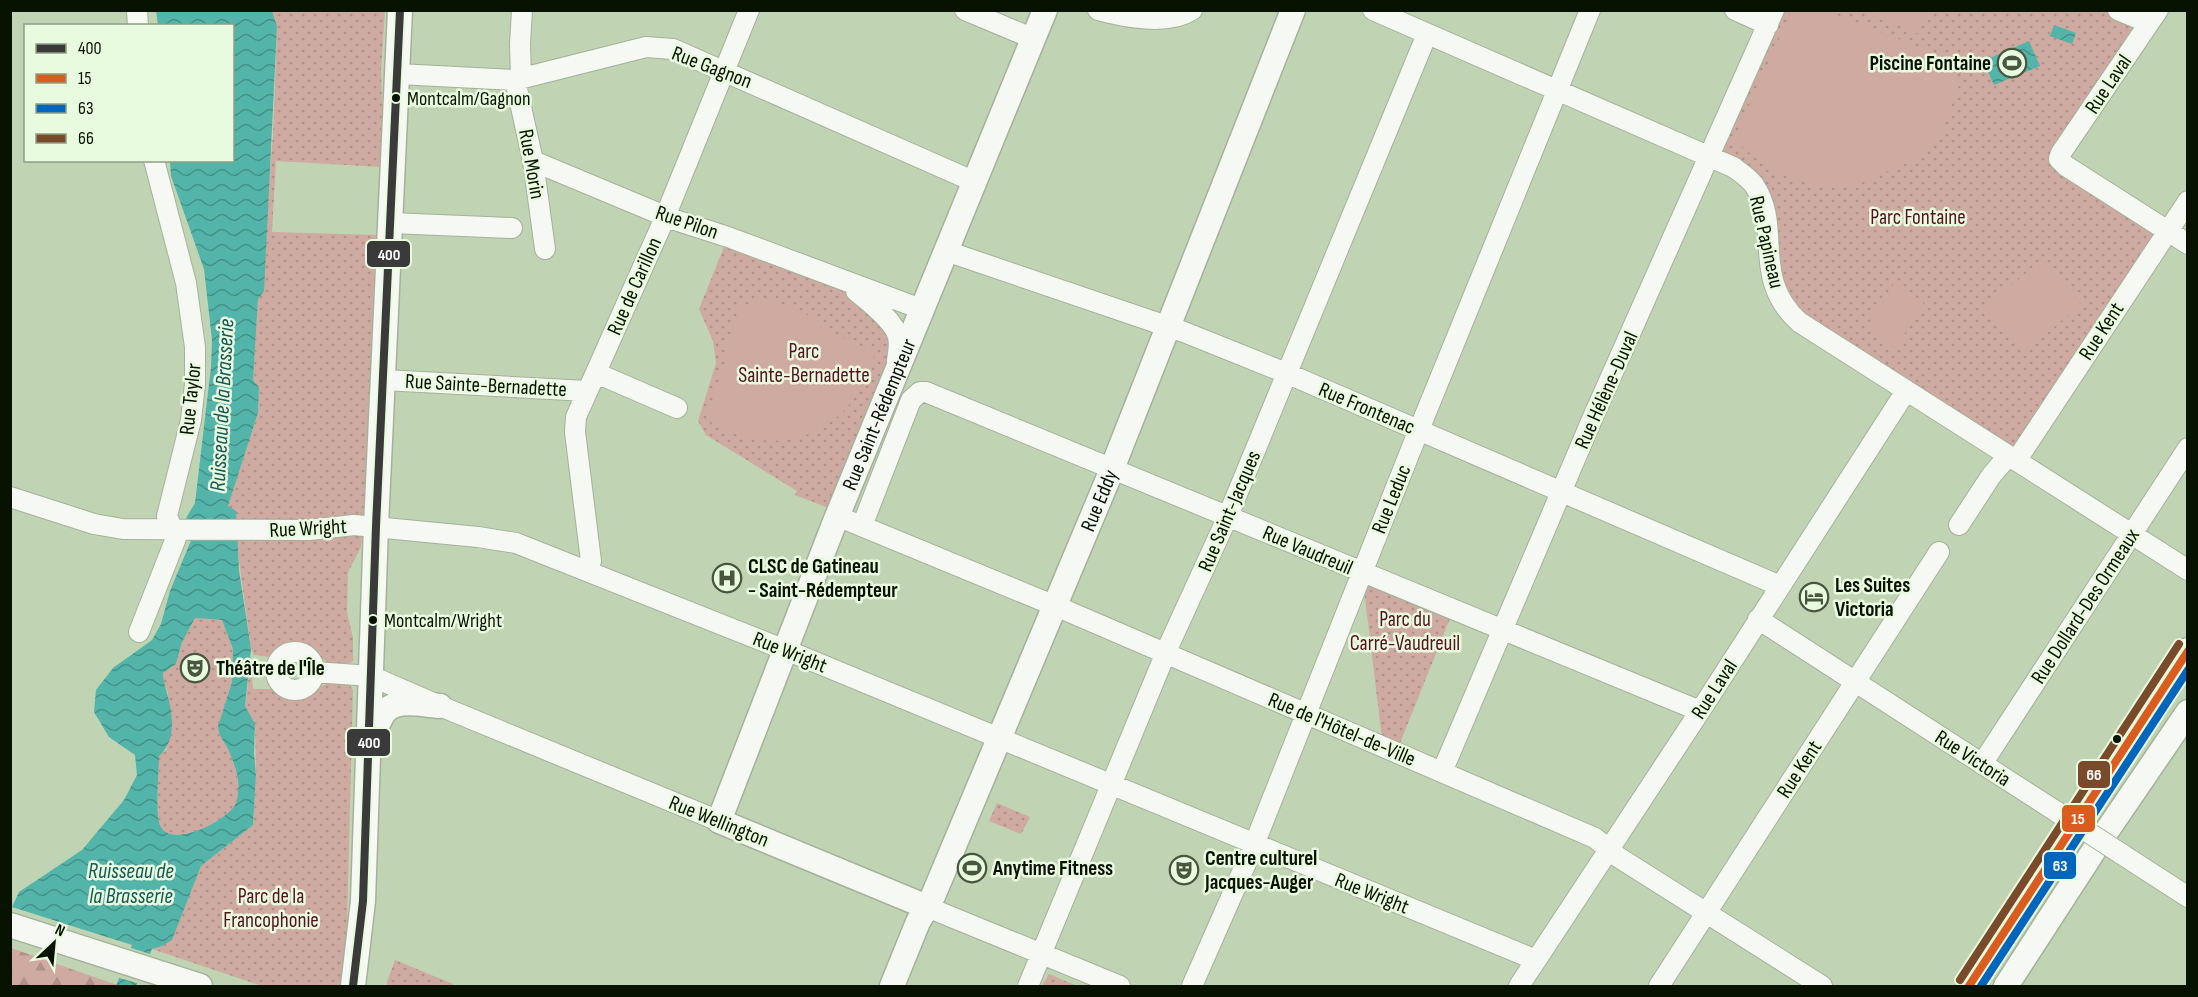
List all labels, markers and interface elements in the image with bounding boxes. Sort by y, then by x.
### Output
legend [24,24,234,162]
text: 400 [78,38,102,59]
street label: Rue Gagnon [668,41,755,94]
sports icon: Piscine Fontaine [1996,47,2028,79]
street label: Rue Laval [2080,50,2137,119]
place label: Piscine Fontaine [1869,51,1991,76]
text: 15 [78,68,92,89]
place label: Montcalm/Gagnon [407,87,531,111]
marker: Montcalm/Gagnon [390,92,402,104]
text: 63 [78,98,93,119]
street label: Rue Morin [513,127,550,201]
text: 66 [78,128,94,149]
street label: Rue Papineau [1744,194,1789,291]
street label: Rue Pilon [652,200,721,245]
park label: Parc Fontaine [1870,205,1966,230]
street label: Rue de Carillon [602,234,667,339]
line badge: 400 [366,240,411,268]
text: 400 [378,246,400,265]
street label: Rue Kent [2074,298,2129,365]
water label: Ruisseau de la Brasserie [204,318,241,492]
street label: Rue Hélène-Duval [1569,328,1643,453]
street label: Rue Saint-Rédempteur [837,335,922,494]
park label: Parc Sainte-Bernadette [738,339,870,388]
street label: Rue Taylor [174,362,207,436]
street label: Rue Sainte-Bernadette [404,369,567,402]
street label: Rue Frontenac [1315,377,1419,440]
street label: Rue Saint-Jacques [1193,447,1266,575]
street label: Rue Leduc [1366,461,1417,537]
street label: Rue Eddy [1075,466,1123,535]
street label: Rue Wright [269,514,347,543]
street label: Rue Vaudreuil [1259,520,1357,581]
street label: Rue Dollard-Des Ormeaux [2026,524,2145,689]
place label: CLSC de Gatineau - Saint-Rédempteur [748,554,898,603]
hospital icon: CLSC de Gatineau - Saint-Rédempteur [711,562,743,594]
place label: Les Suites Victoria [1835,573,1910,622]
hotel icon: Les Suites Victoria [1798,581,1830,613]
park label: Parc du Carré-Vaudreuil [1350,607,1460,656]
place label: Montcalm/Wright [384,609,502,633]
marker: Montcalm/Wright [367,614,379,626]
street label: Rue Wright [749,626,830,679]
theatre icon: Théâtre de l'Île [179,652,211,684]
street label: Rue Laval [1686,655,1743,724]
place label: Théâtre de l'Île [216,656,325,681]
street label: Rue de l'Hôtel-de-Ville [1264,687,1419,772]
street label: Rue Victoria [1930,725,2015,792]
line badge: 400 [346,728,391,757]
unlabelled marker [2111,733,2123,745]
text: 400 [358,734,380,753]
street label: Rue Kent [1772,736,1827,803]
line badge: 66 [2077,760,2111,789]
text: 66 [2086,766,2102,785]
street label: Rue Wellington [665,790,772,853]
line badge: 15 [2061,804,2096,833]
text: 15 [2071,810,2085,829]
place label: Centre culturel Jacques-Auger [1204,846,1317,895]
line badge: 63 [2043,851,2077,880]
sports icon: Anytime Fitness [956,852,988,884]
theatre icon: Centre culturel Jacques-Auger [1168,854,1200,886]
place label: Anytime Fitness [992,856,1113,881]
text: 63 [2053,857,2067,876]
water label: Ruisseau de la Brasserie [88,858,174,910]
street label: Rue Wright [1331,867,1412,920]
park label: Parc de la Francophonie [223,884,319,933]
north arrow [24,913,84,973]
text: N [52,920,68,941]

